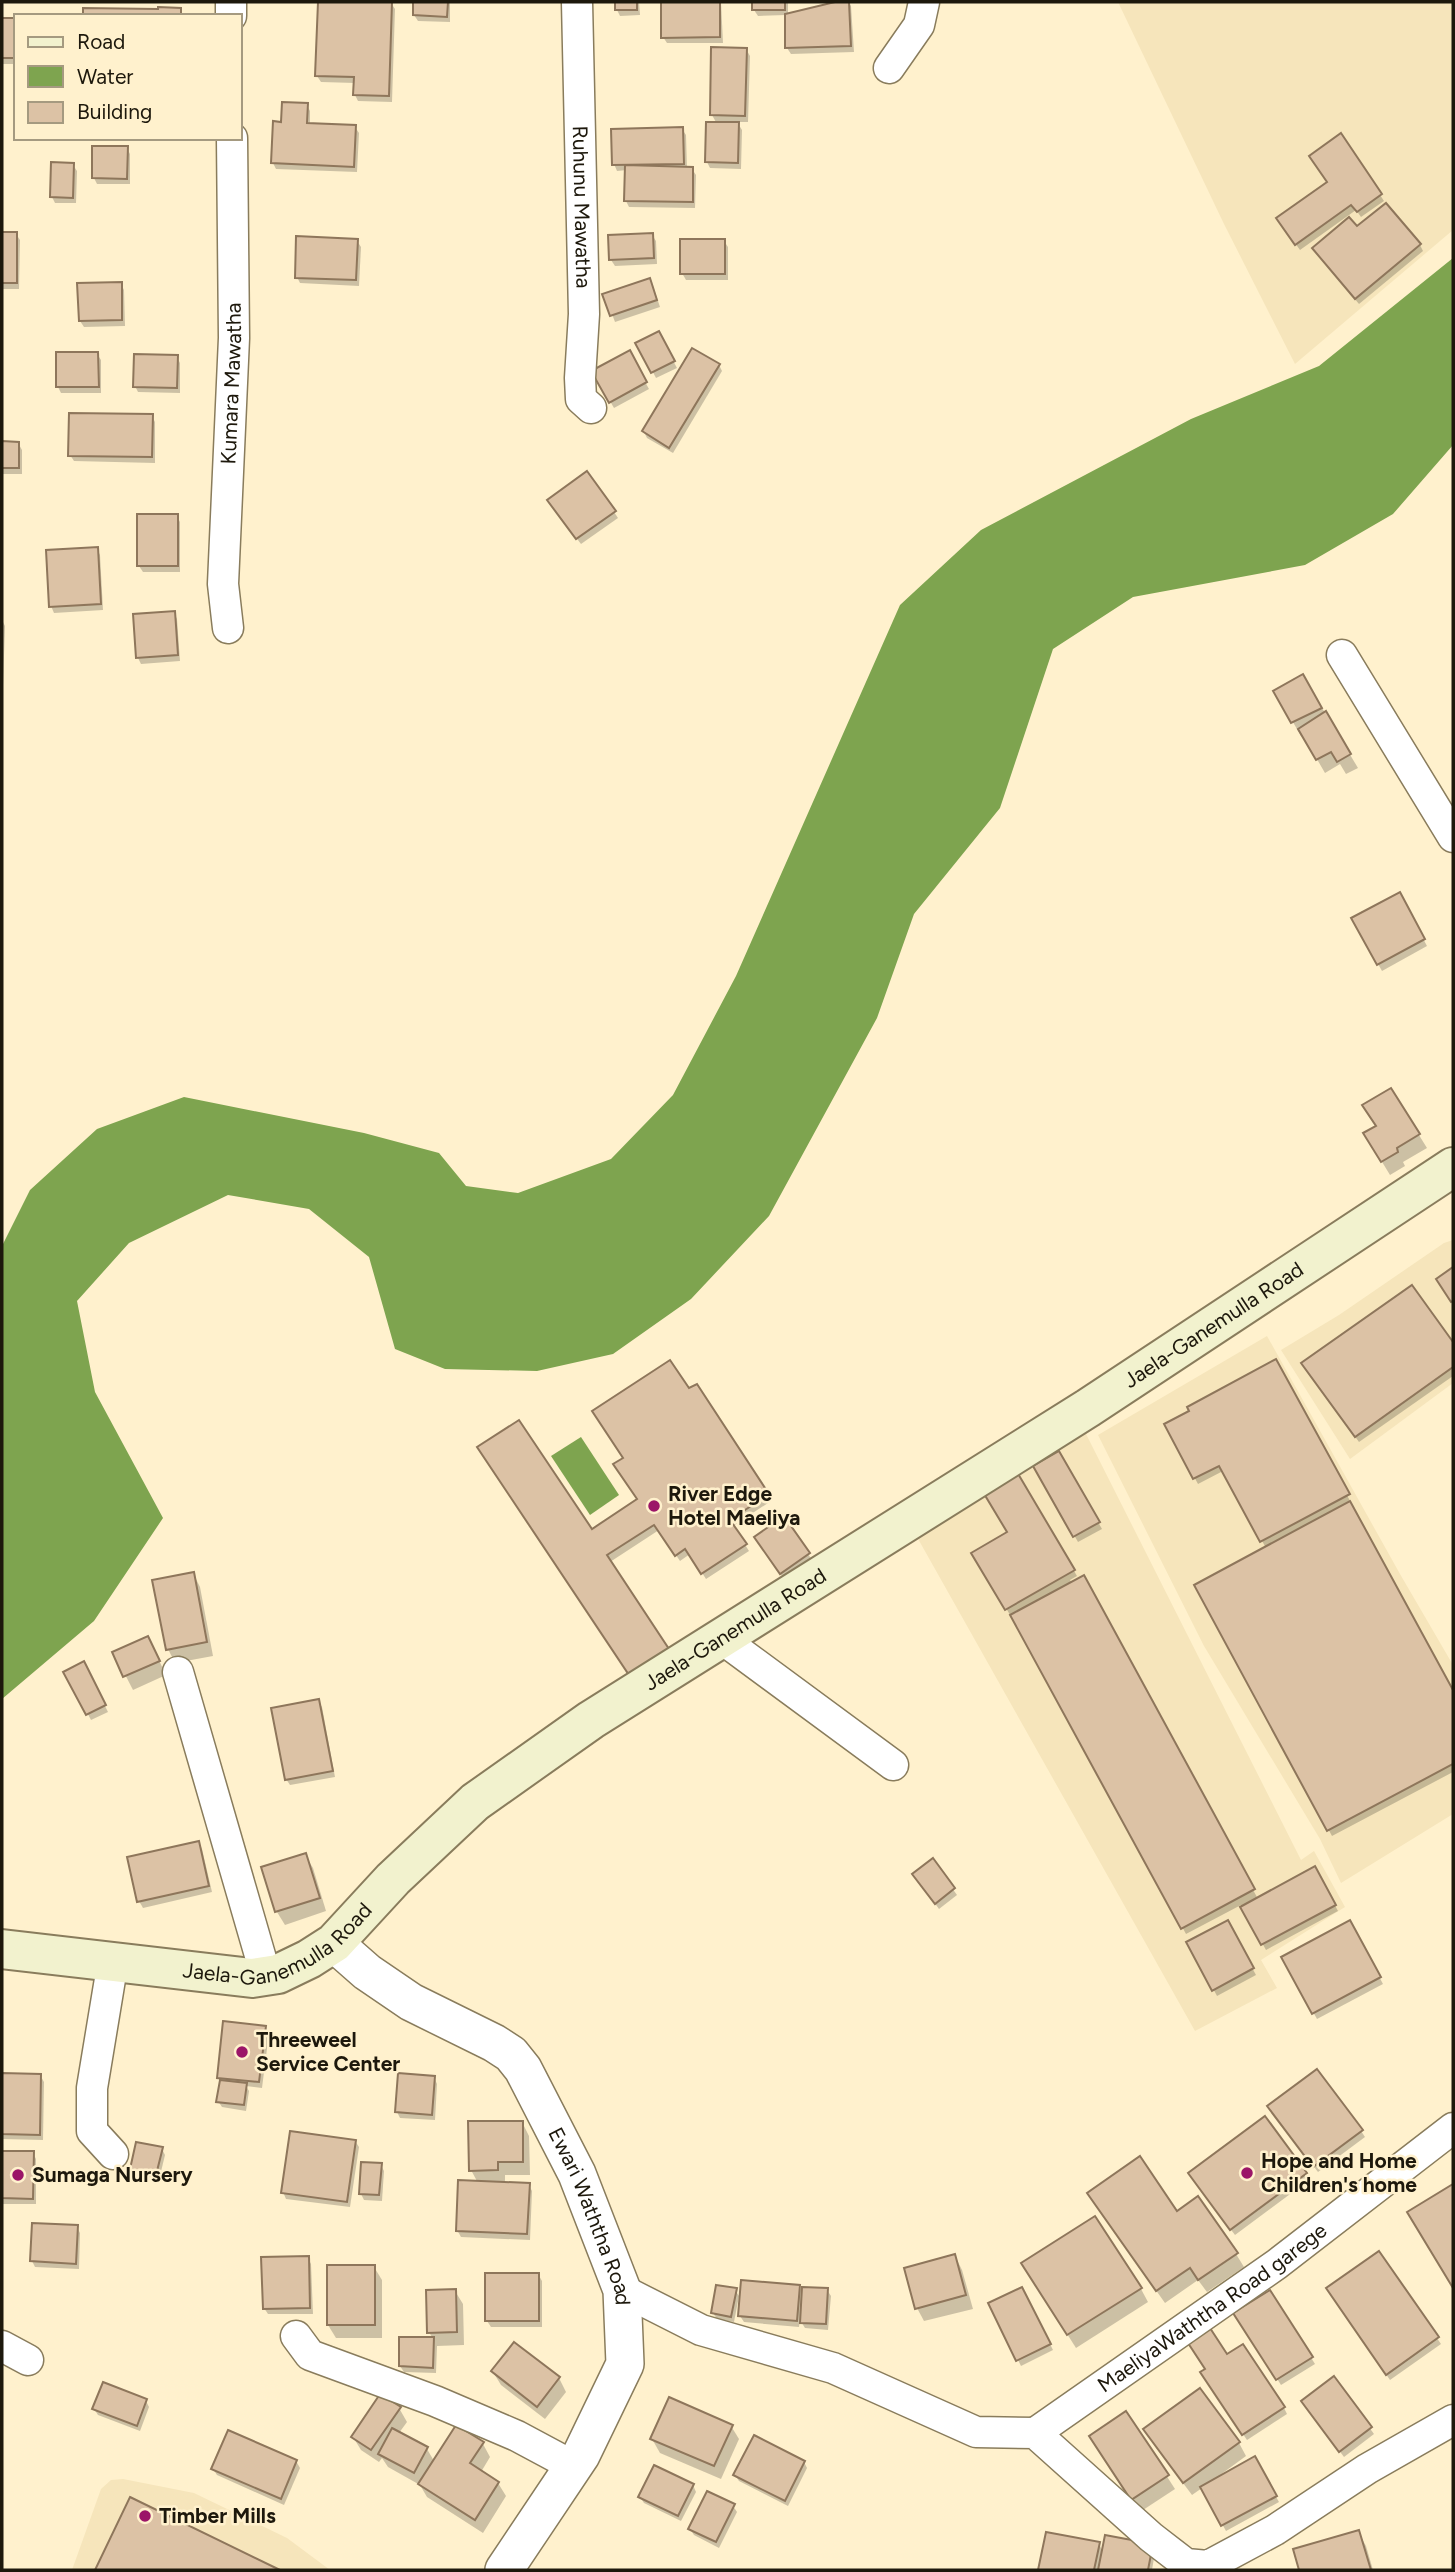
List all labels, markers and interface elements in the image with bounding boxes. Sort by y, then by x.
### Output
legend [14,14,242,140]
text: Road [77,29,125,54]
text: Water [77,64,133,89]
text: Building [77,99,152,124]
street label: Ruhunu Mawatha [568,125,596,289]
street label: Kumara Mawatha [215,303,246,465]
street label: Jaela-Ganemulla Road [1119,1256,1308,1393]
place label: River Edge Hotel Maeliya [668,1481,800,1530]
marker: River Edge Hotel Maeliya [646,1498,662,1514]
street label: Jaela-Ganemulla Road [639,1563,831,1695]
street label: Jaela-Ganemulla Road [181,1897,377,1990]
place label: Threeweel Service Center [256,2027,400,2076]
marker: Threeweel Service Center [234,2044,250,2060]
street label: Ewari Waththa Road [543,2123,636,2306]
place label: Hope and Home Children's home [1261,2148,1417,2197]
place label: Sumaga Nursery [32,2162,193,2187]
marker: Hope and Home Children's home [1239,2165,1255,2181]
marker: Sumaga Nursery [10,2167,26,2183]
street label: MaeliyaWaththa Road garege [1093,2217,1331,2397]
place label: Timber Mills [159,2503,276,2528]
marker: Timber Mills [137,2508,153,2524]

